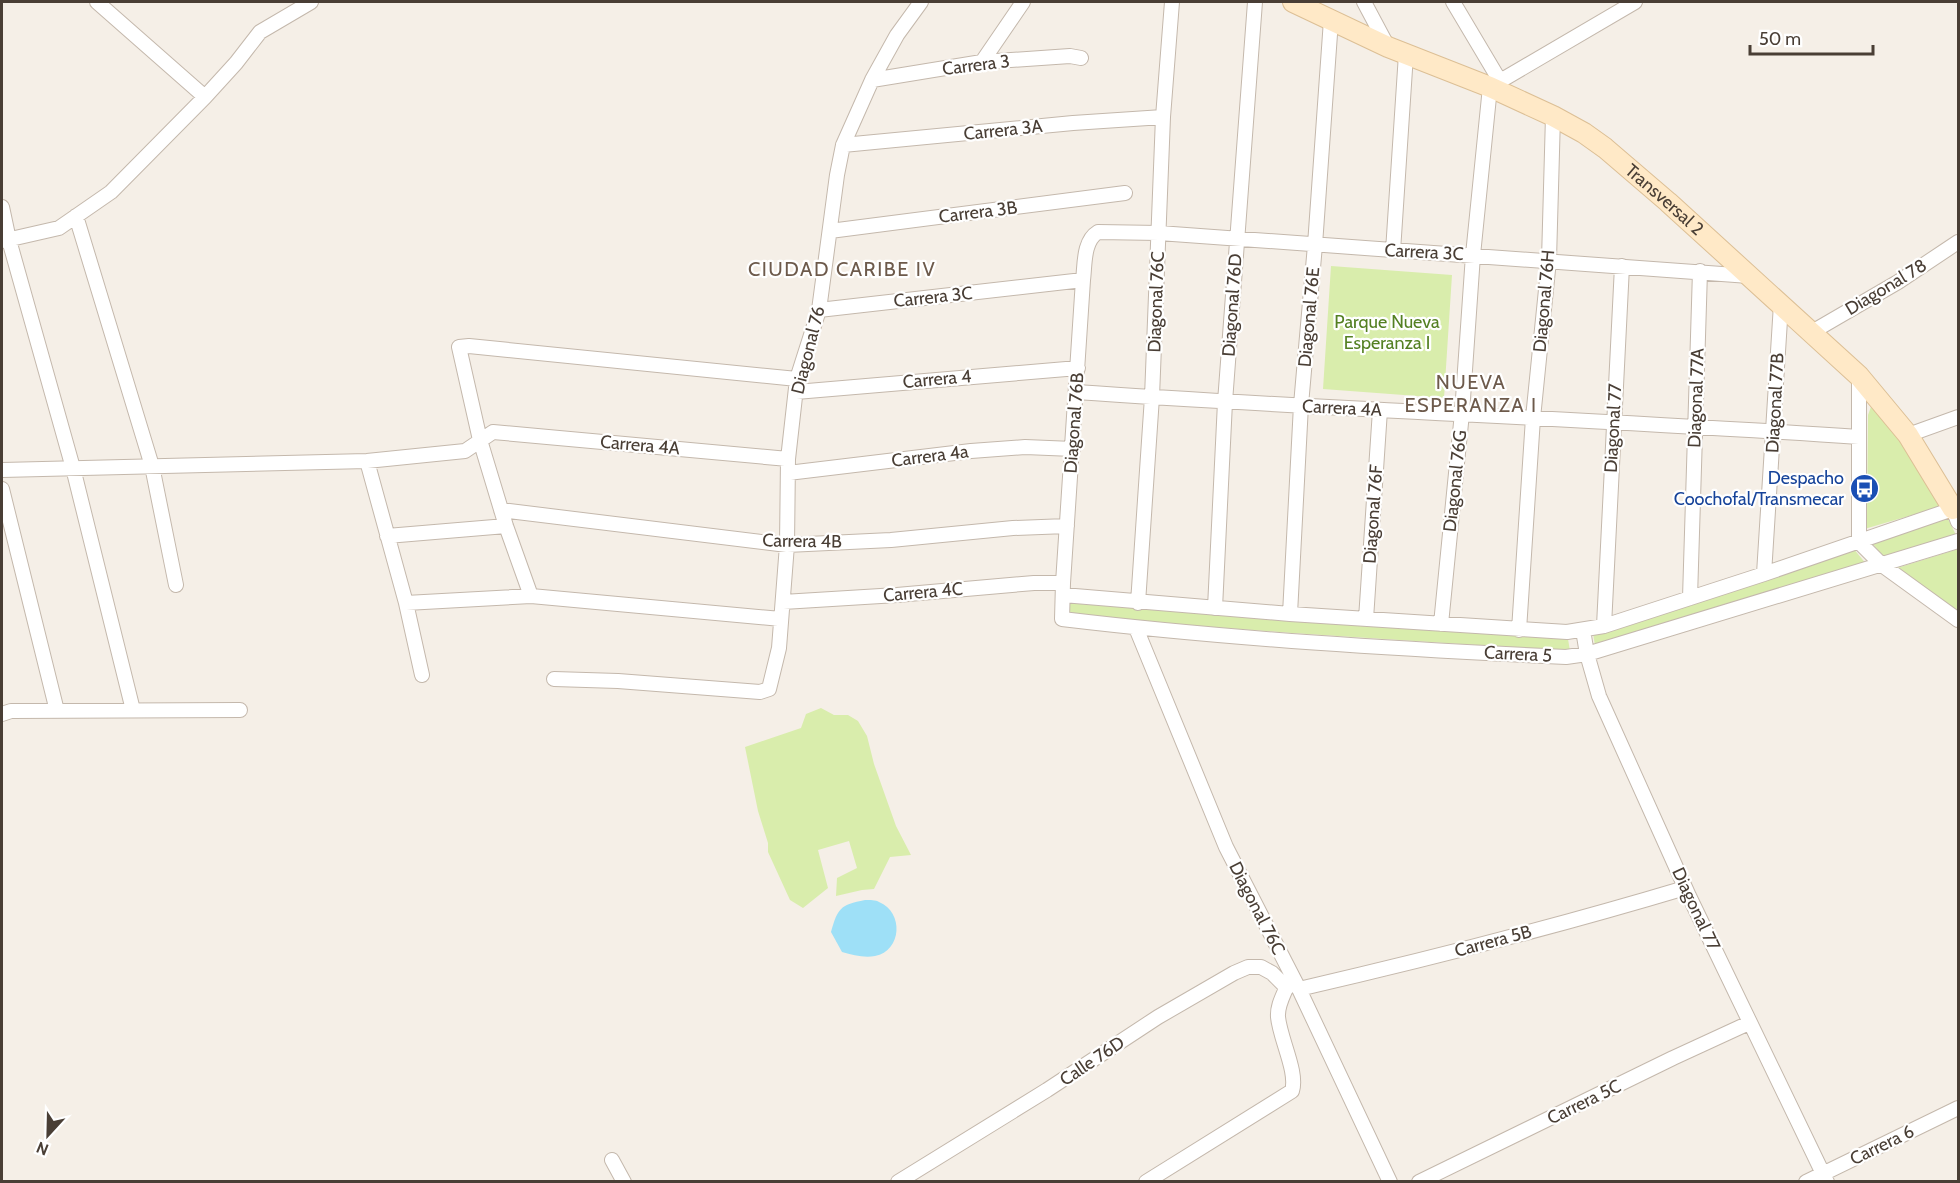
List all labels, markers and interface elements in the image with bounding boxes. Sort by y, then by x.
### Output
scale bar [1750,18,1873,56]
text: 50 m [1759,28,1801,50]
street label: Carrera 3 [941,50,1011,80]
street label: Carrera 3A [962,115,1044,145]
street label: Transversal 2 [1621,159,1708,240]
street label: Carrera 3B [938,196,1019,228]
street label: Carrera 3C [1384,239,1464,265]
street label: Diagonal 76H [1529,249,1559,353]
street label: Diagonal 76C [1143,251,1169,353]
street label: Diagonal 76D [1217,253,1247,357]
street label: Diagonal 78 [1841,254,1931,320]
district label: CIUDAD CARIBE IV [748,257,936,281]
street label: Diagonal 76E [1294,266,1324,368]
street label: Carrera 3C [892,282,974,312]
street label: Diagonal 76 [786,304,830,396]
park label: Parque Nueva Esperanza I [1334,311,1440,354]
street label: Diagonal 77A [1683,348,1709,448]
street label: Diagonal 77B [1761,352,1789,454]
street label: Carrera 4 [902,365,972,393]
district label: NUEVA ESPERANZA I [1404,370,1538,417]
street label: Diagonal 76B [1060,372,1089,474]
street label: Diagonal 77 [1600,383,1626,473]
street label: Carrera 4A [1302,395,1382,421]
street label: Diagonal 76G [1439,429,1471,533]
street label: Carrera 4A [599,431,681,459]
street label: Carrera 4a [890,440,970,472]
street label: Diagonal 76F [1359,463,1387,564]
place label: Despacho Coochofal/Transmecar [1674,467,1844,510]
bus stop icon: Despacho Coochofal/Transmecar [1849,472,1881,504]
street label: Carrera 4B [762,529,842,553]
street label: Carrera 4C [882,578,964,606]
street label: Carrera 5 [1483,641,1553,667]
street label: Diagonal 76C [1224,858,1290,958]
street label: Diagonal 77 [1667,864,1725,954]
street label: Carrera 5B [1452,920,1534,962]
street label: Calle 76D [1055,1031,1129,1091]
street label: Carrera 5C [1544,1075,1624,1129]
north arrow [18,1105,78,1165]
street label: Carrera 6 [1846,1120,1918,1170]
text: N [34,1138,51,1159]

